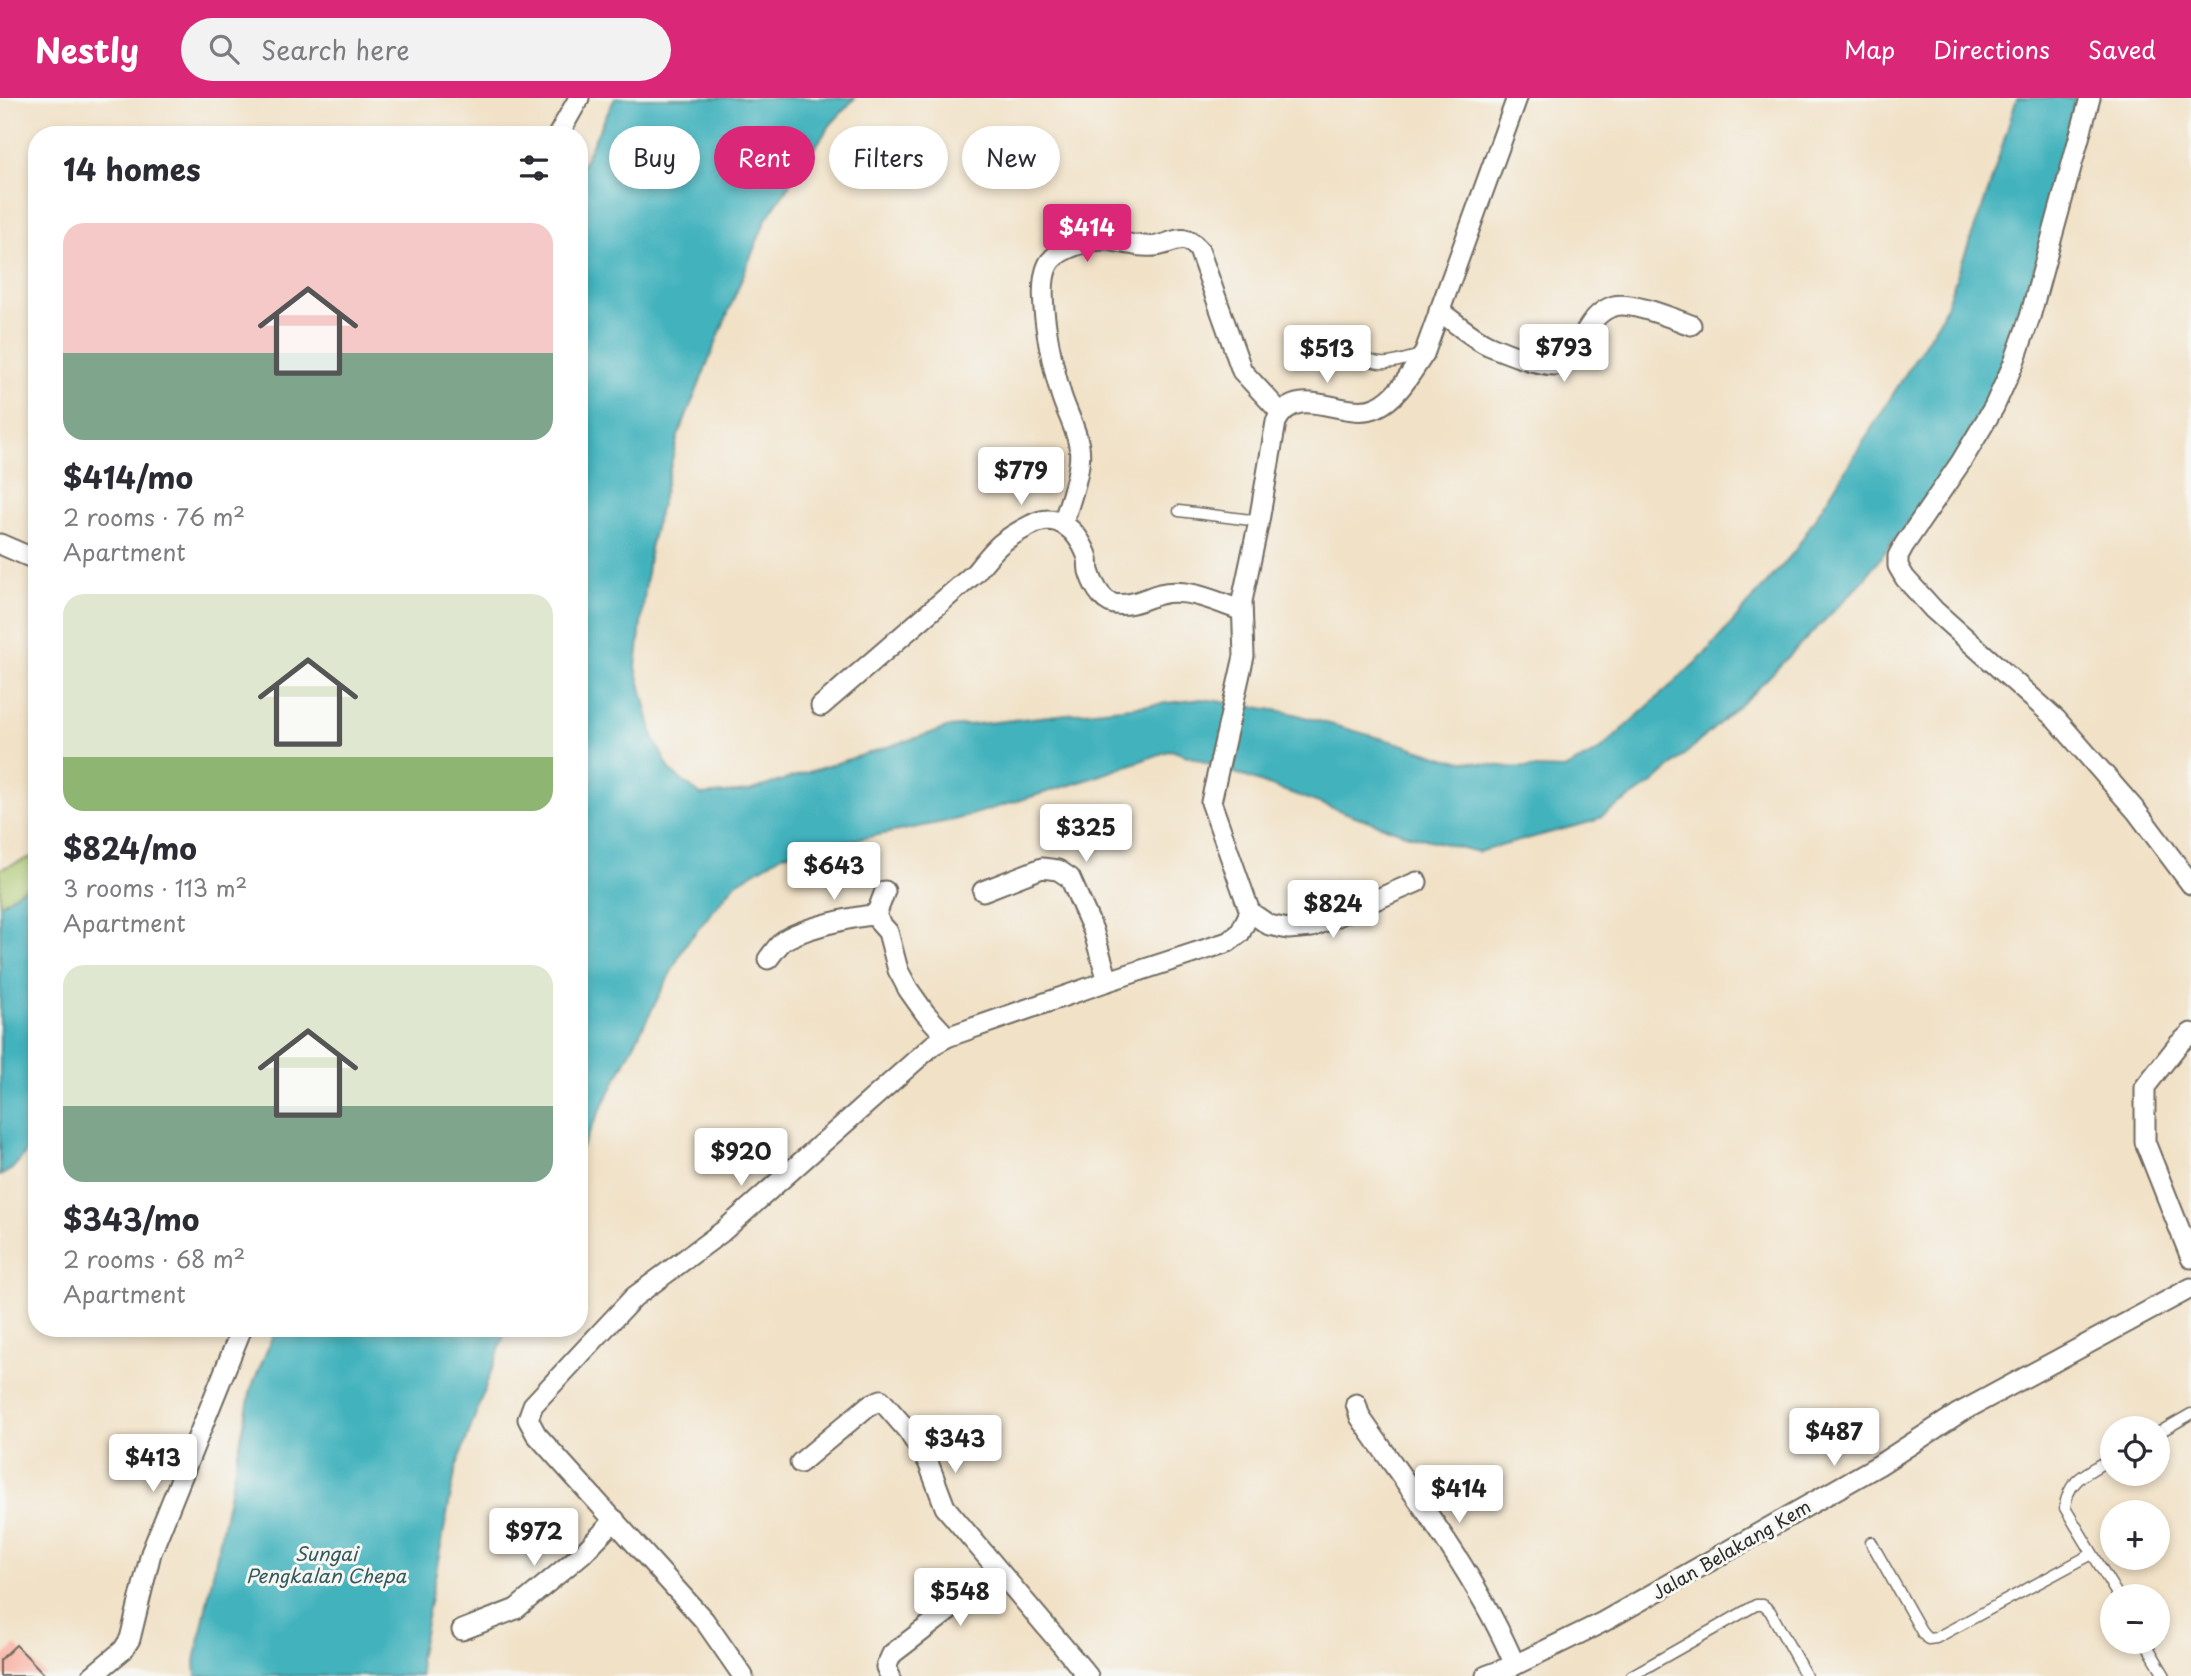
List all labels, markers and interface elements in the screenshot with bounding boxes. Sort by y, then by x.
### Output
search box [181,18,671,81]
text: Nestly [35,24,139,74]
icon: search [205,30,243,68]
text: Search here [261,30,410,69]
text: Map [1844,31,1895,67]
text: Directions [1933,31,2050,67]
text: Saved [2088,31,2156,67]
chip: Buy [609,126,700,189]
chip: Rent [714,126,815,189]
chip: Filters [829,126,948,189]
chip: New [962,126,1060,189]
text: 14 homes [63,146,201,191]
icon: filters [515,149,553,187]
pin: $414 [1046,204,1128,264]
text: $414 [1059,209,1115,244]
icon: home [245,268,371,394]
pin: $793 [1523,324,1605,384]
pin: $513 [1286,326,1368,385]
text: $793 [1536,329,1592,364]
text: $513 [1300,330,1354,365]
pin: $779 [980,448,1062,507]
text: $779 [994,452,1048,487]
text: $414/mo [63,454,193,499]
text: 2 rooms · 76 m² [63,499,245,534]
text: Apartment [63,534,186,569]
icon: home [245,639,371,765]
pin: $325 [1045,804,1127,864]
text: $325 [1056,809,1116,844]
text: $824/mo [63,825,197,870]
pin: $643 [793,842,875,902]
text: $643 [803,847,865,882]
text: 3 rooms · 113 m² [63,870,247,905]
pin: $824 [1292,880,1374,940]
text: $824 [1304,885,1362,920]
text: Apartment [63,905,186,940]
icon: home [245,1010,371,1136]
pin: $920 [700,1128,782,1188]
text: $920 [711,1133,771,1168]
text: $343/mo [63,1196,199,1241]
text: 2 rooms · 68 m² [63,1241,245,1276]
text: Apartment [63,1276,186,1311]
pin: $487 [1793,1408,1875,1468]
text: $487 [1805,1413,1863,1448]
pin: $343 [914,1416,996,1475]
map controls [2100,1416,2170,1654]
button: locate [2100,1416,2170,1486]
text: $343 [925,1420,985,1455]
pin: $413 [112,1434,194,1494]
text: $413 [125,1439,181,1474]
pin: $414 [1418,1466,1500,1525]
text: $414 [1431,1470,1487,1505]
street label: Jalan Belakang Kem [1647,1492,1815,1606]
button: + [2100,1500,2170,1570]
pin: $972 [493,1508,575,1568]
text: $972 [505,1513,563,1548]
water label: Sungai Pengkalan Chepa [246,1539,407,1589]
pin: $548 [919,1568,1001,1628]
text: $548 [930,1573,990,1608]
button: − [2100,1584,2170,1654]

